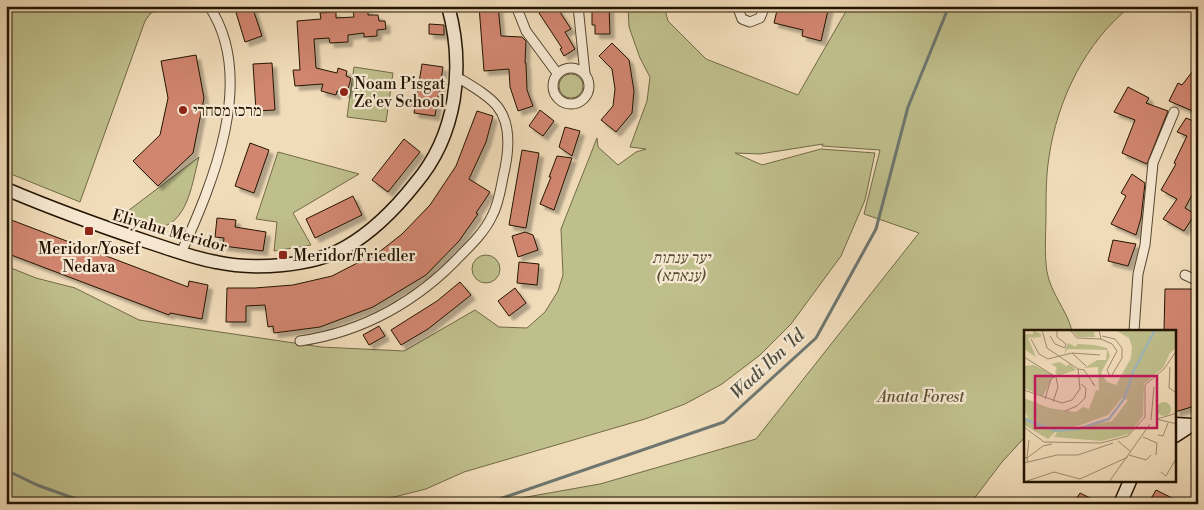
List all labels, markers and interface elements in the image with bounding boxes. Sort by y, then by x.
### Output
place label: Noam Pisgat Ze'ev School [354,74,446,112]
marker: Noam Pisgat Ze'ev School [338,86,350,98]
place label: מרכז מסחרי [193,101,262,121]
marker: מרכז מסחרי [177,104,189,116]
street label: Eliyahu Meridor [110,205,230,257]
marker: Meridor/Yosef Nedava [83,225,95,237]
place label: Meridor/Yosef Nedava [38,239,141,277]
place label: Meridor/Friedler [293,246,416,266]
park label: יער ענתות (ענאתא) [652,248,712,286]
marker: Meridor/Friedler [277,249,289,261]
water label: Wadi Ibn 'Id [725,323,810,405]
inset map [1024,330,1176,482]
park label: Anata Forest [875,387,965,407]

